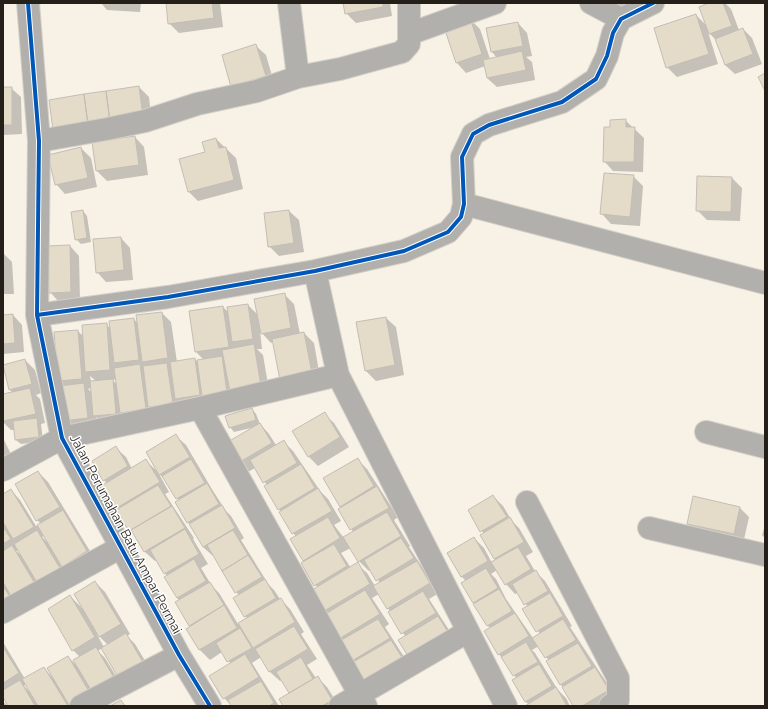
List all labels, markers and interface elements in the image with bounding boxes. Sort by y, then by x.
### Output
street label: Jalan Perumahan Batu Ampar Permai [67,432,185,636]

